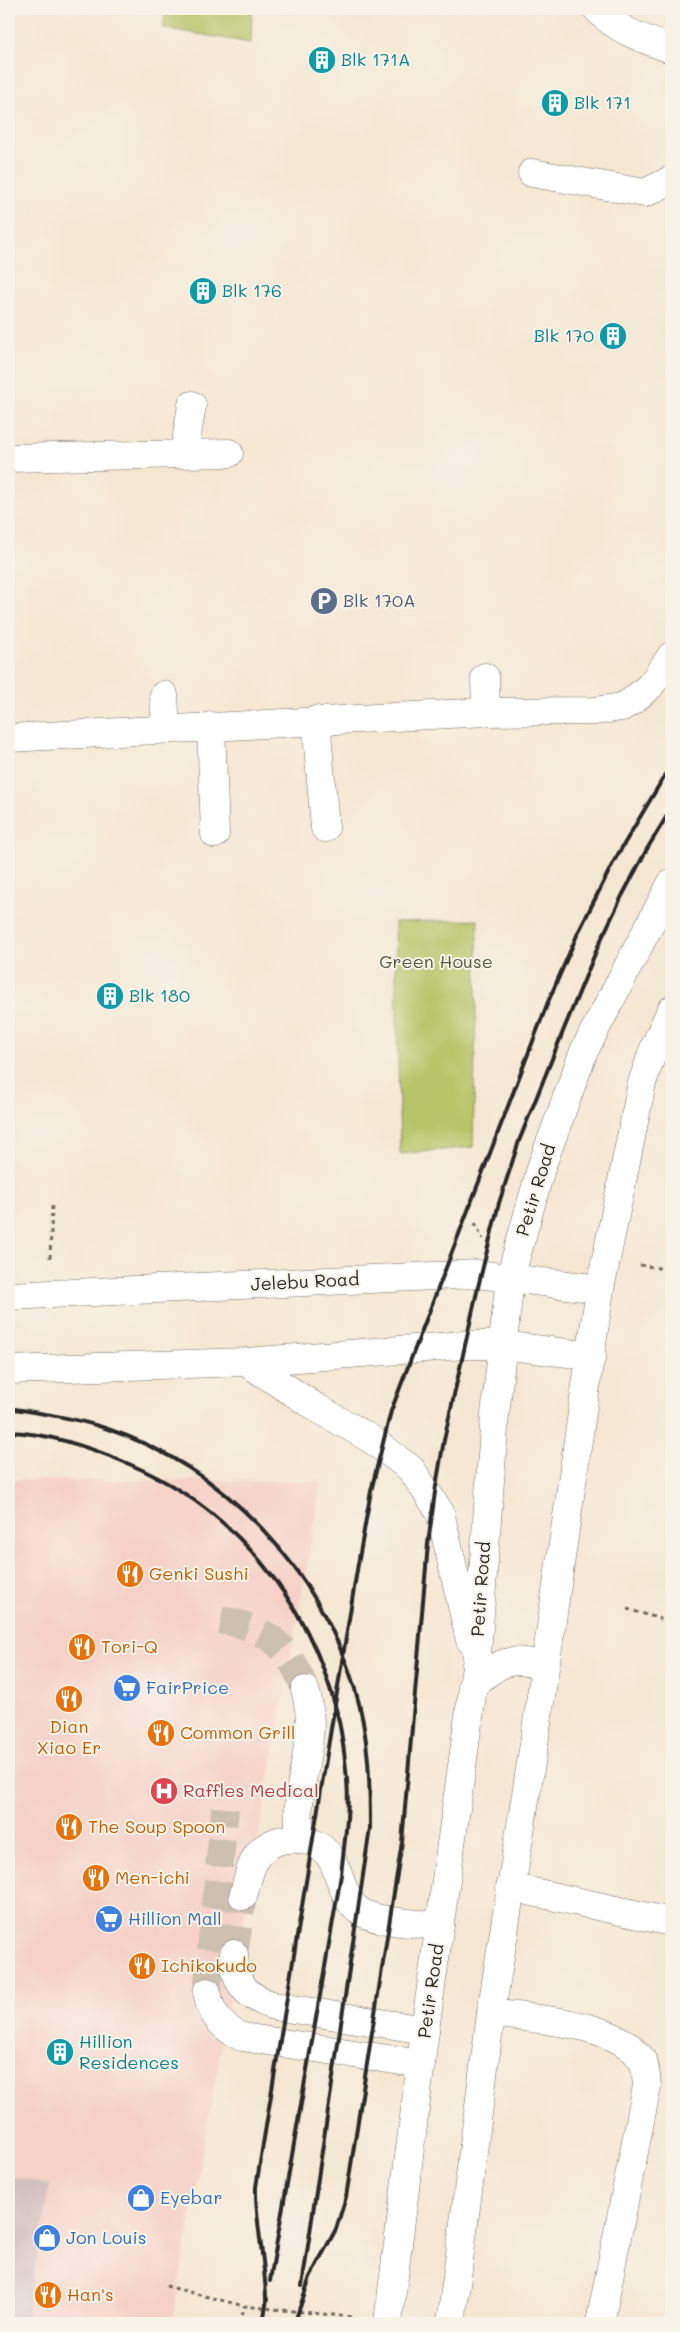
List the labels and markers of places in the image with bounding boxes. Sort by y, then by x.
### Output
building icon: Blk 171A [307,45,337,75]
place label: Blk 171A [341,47,411,71]
building icon: Blk 171 [540,88,570,118]
place label: Blk 171 [574,90,631,114]
building icon: Blk 176 [188,276,218,306]
place label: Blk 176 [222,278,282,302]
building icon: Blk 170 [598,321,628,351]
place label: Blk 170 [534,323,594,347]
parking icon: Blk 170A [309,586,339,616]
place label: Blk 170A [343,588,416,612]
building icon: Blk 180 [95,981,125,1011]
place label: Blk 180 [129,983,190,1007]
restaurant icon: Genki Sushi [115,1559,145,1589]
place label: Genki Sushi [149,1561,249,1585]
restaurant icon: Tori-Q [67,1632,97,1662]
place label: Tori-Q [101,1634,158,1658]
supermarket icon: FairPrice [112,1673,142,1703]
place label: FairPrice [146,1675,229,1699]
restaurant icon: Dian Xiao Er [54,1684,84,1714]
place label: Dian Xiao Er [37,1714,101,1759]
restaurant icon: Common Grill [146,1718,176,1748]
place label: Common Grill [180,1720,296,1744]
hospital icon: Raffles Medical [149,1776,179,1806]
place label: Raffles Medical [183,1778,319,1802]
restaurant icon: The Soup Spoon [54,1812,84,1842]
place label: The Soup Spoon [88,1814,225,1838]
restaurant icon: Men-ichi [81,1863,111,1893]
place label: Men-ichi [115,1865,190,1889]
supermarket icon: Hillion Mall [94,1904,124,1934]
place label: Hillion Mall [128,1906,222,1930]
restaurant icon: Ichikokudo [127,1951,157,1981]
place label: Ichikokudo [161,1953,257,1977]
place label: Hillion Residences [79,2029,179,2074]
building icon: Hillion Residences [45,2037,75,2067]
shop icon: Eyebar [126,2183,156,2213]
place label: Eyebar [160,2185,223,2209]
shop icon: Jon Louis [32,2223,62,2253]
place label: Jon Louis [66,2225,147,2249]
restaurant icon: Han's [33,2280,63,2310]
place label: Han's [67,2282,114,2306]

